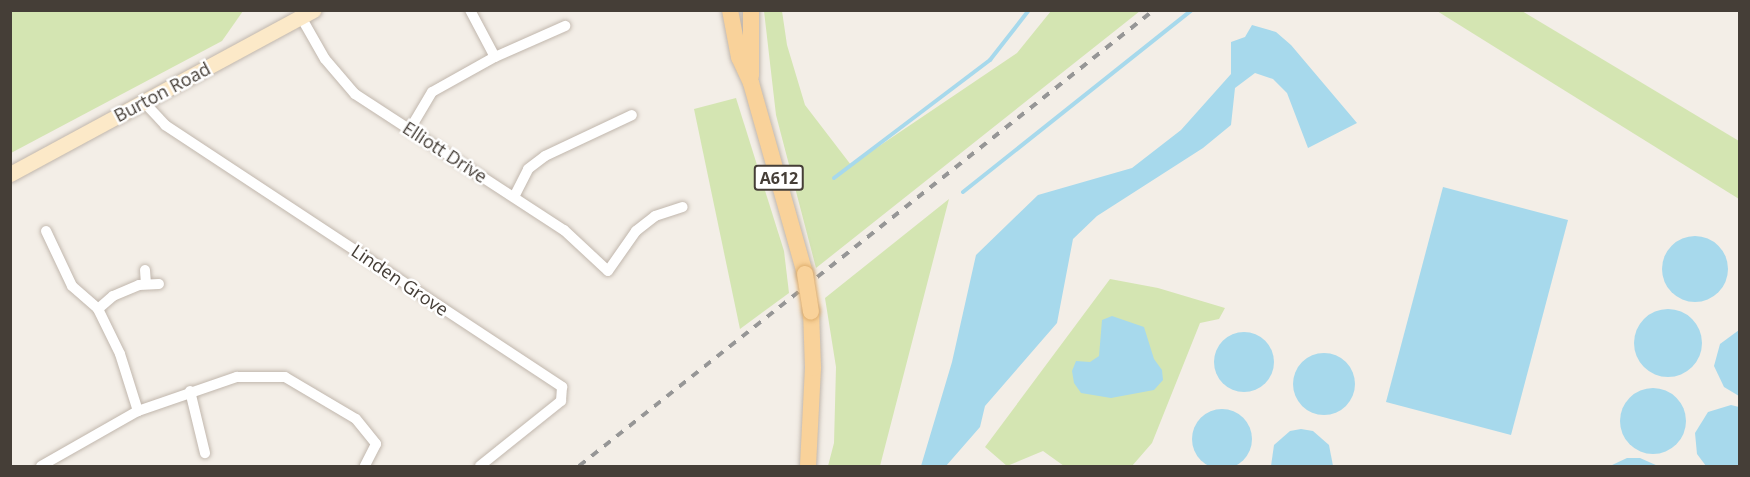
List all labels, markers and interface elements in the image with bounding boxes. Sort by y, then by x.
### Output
street label: Burton Road [110,58,214,126]
street label: Elliott Drive [399,117,491,187]
road number: A612 [754,165,804,191]
street label: Linden Grove [347,240,453,320]

